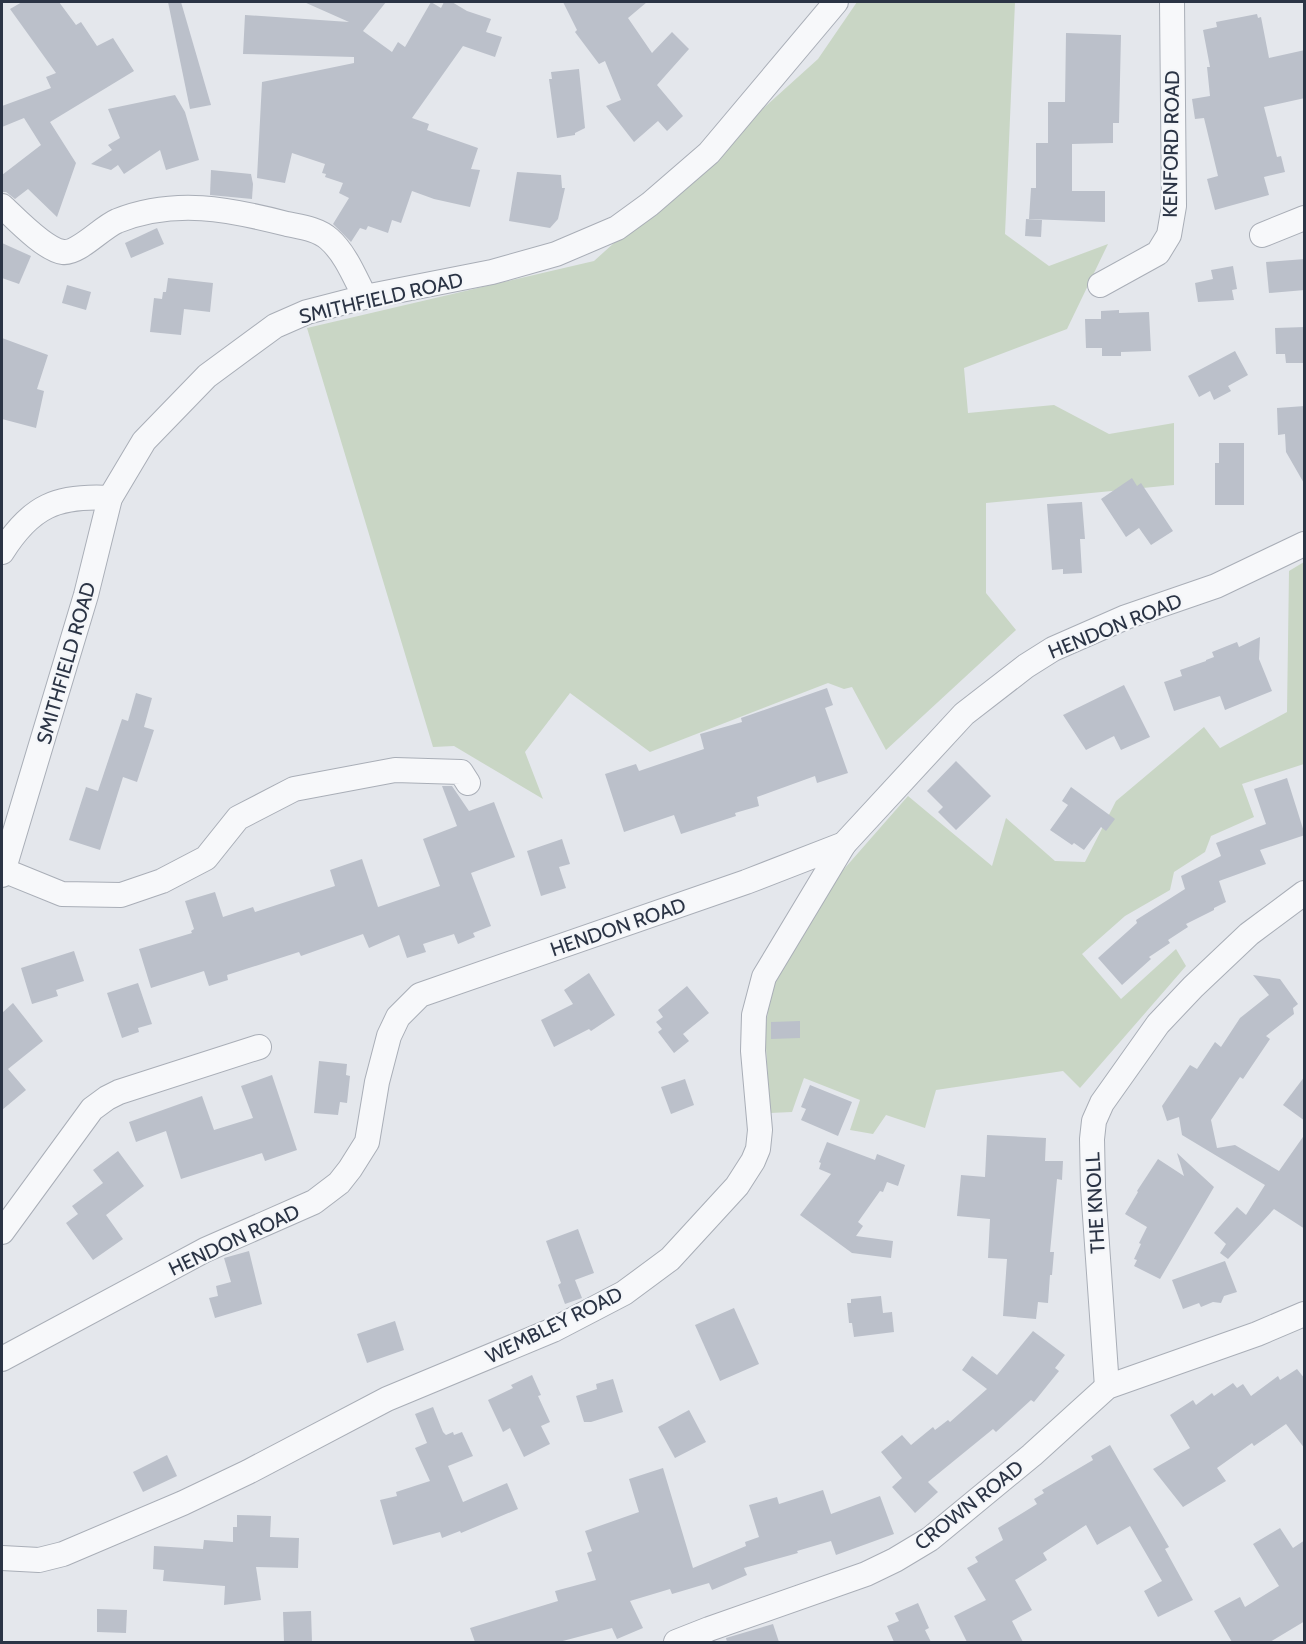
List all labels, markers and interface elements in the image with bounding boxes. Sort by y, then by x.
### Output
street label: KENFORD ROAD [1158,70,1184,218]
street label: SMITHFIELD ROAD [297,267,465,329]
street label: SMITHFIELD ROAD [31,579,101,747]
street label: HENDON ROAD [1045,588,1185,664]
street label: HENDON ROAD [547,893,689,961]
street label: THE KNOLL [1080,1152,1110,1254]
street label: HENDON ROAD [165,1199,303,1281]
street label: WEMBLEY ROAD [482,1282,626,1368]
street label: CROWN ROAD [910,1455,1028,1555]

